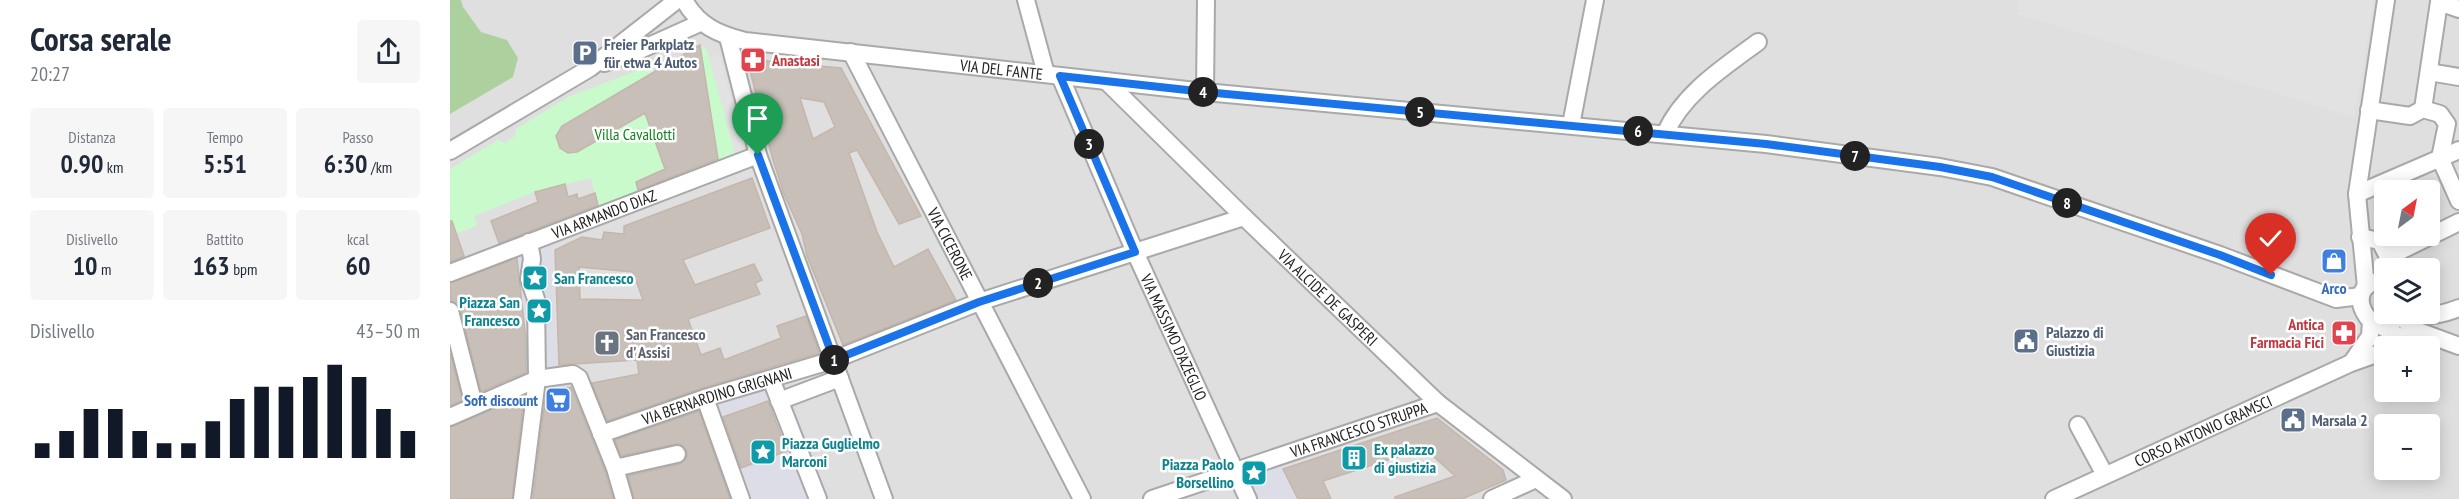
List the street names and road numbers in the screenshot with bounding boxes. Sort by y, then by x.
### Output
street label: VIA DEL FANTE [958,55,1044,84]
street label: VIA ARMANDO DIAZ [548,185,659,243]
street label: VIA CICERONE [923,204,977,283]
street label: VIA ALCIDE DE GASPERI [1273,244,1382,350]
street label: VIA MASSIMO D'AZEGLIO [1136,270,1212,404]
street label: VIA BERNARDINO GRIGNANI [638,363,794,429]
street label: CORSO ANTONIO GRAMSCI [2131,391,2275,471]
street label: VIA FRANCESCO STRUPPA [1287,397,1430,462]

